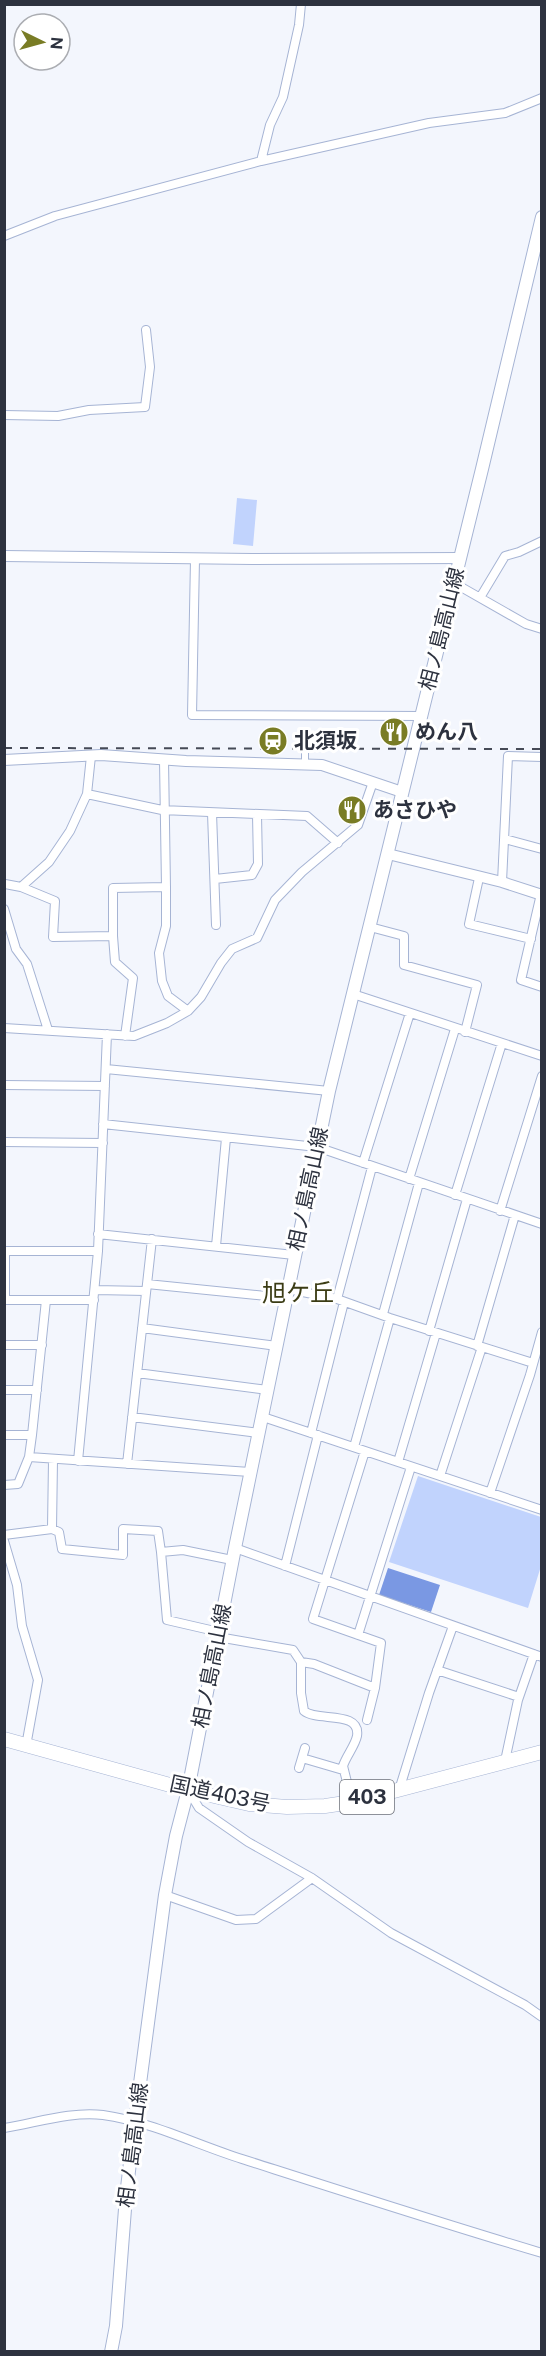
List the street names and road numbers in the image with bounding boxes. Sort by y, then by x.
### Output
street label: 相ノ島高山線 [414,565,469,693]
street label: 相ノ島高山線 [282,1125,333,1253]
street label: 相ノ島高山線 [187,1602,236,1730]
street label: 国道403号 [168,1771,273,1816]
road number: 403 [340,1780,394,1814]
street label: 相ノ島高山線 [112,2081,153,2209]

